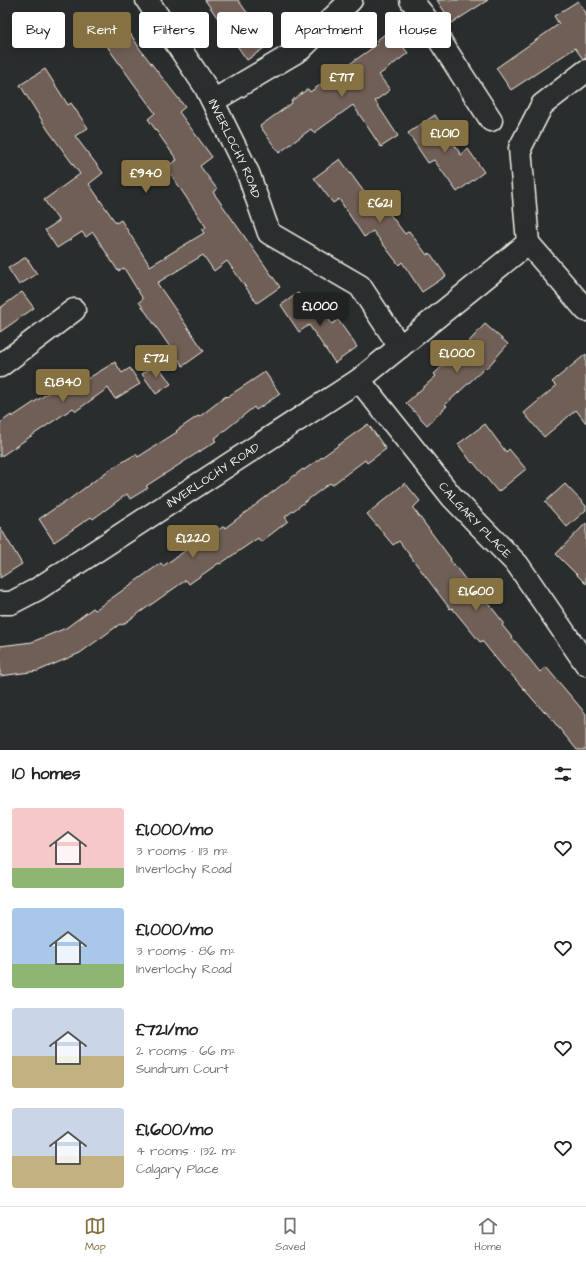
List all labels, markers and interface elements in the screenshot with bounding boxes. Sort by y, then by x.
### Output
chip: Buy [12,12,65,48]
chip: Rent [73,12,131,48]
chip: Filters [139,12,209,48]
chip: New [217,12,273,48]
chip: Apartment [281,12,377,48]
chip: House [385,12,451,48]
pin: £717 [318,64,366,98]
text: £717 [330,68,354,86]
street label: INVERLOCHY ROAD [204,96,264,201]
pin: £1,010 [412,120,478,154]
text: £1,010 [430,124,460,142]
pin: £940 [122,160,170,194]
text: £940 [130,164,162,182]
pin: £621 [356,190,404,224]
text: £621 [368,194,392,212]
pin: £1,000 [287,293,353,327]
text: £1,000 [302,297,338,315]
pin: £1,000 [424,340,490,374]
text: £1,000 [439,344,475,362]
pin: £721 [132,345,180,379]
text: £721 [144,349,168,367]
pin: £1,840 [30,369,96,403]
text: £1,840 [45,373,81,391]
street label: INVERLOCHY ROAD [163,439,263,512]
street label: CALGARY PLACE [434,479,515,562]
pin: £1,220 [160,525,226,559]
text: £1,220 [176,529,210,547]
pin: £1,600 [443,578,509,612]
text: £1,600 [458,582,494,600]
text: 10 homes [12,762,81,786]
icon: filters [552,763,574,785]
text: £1,000/mo [136,818,213,842]
icon: home [44,824,92,872]
icon: heart [552,837,574,859]
text: 3 rooms · 113 m² [136,842,229,860]
text: Inverlochy Road [136,860,232,878]
text: £1,000/mo [136,918,213,942]
icon: home [44,924,92,972]
icon: heart [552,937,574,959]
text: 3 rooms · 86 m² [136,942,235,960]
text: Inverlochy Road [136,960,232,978]
text: £721/mo [136,1018,198,1042]
icon: home [44,1024,92,1072]
icon: heart [552,1037,574,1059]
text: 2 rooms · 66 m² [136,1042,236,1060]
text: Sundrum Court [136,1060,229,1078]
text: £1,600/mo [136,1118,213,1142]
icon: home [44,1124,92,1172]
icon: heart [552,1137,574,1159]
text: 4 rooms · 132 m² [136,1142,237,1160]
text: Calgary Place [136,1160,219,1178]
tab: Map [84,1215,106,1254]
tab: Saved [275,1215,305,1254]
tab: Home [474,1215,502,1254]

